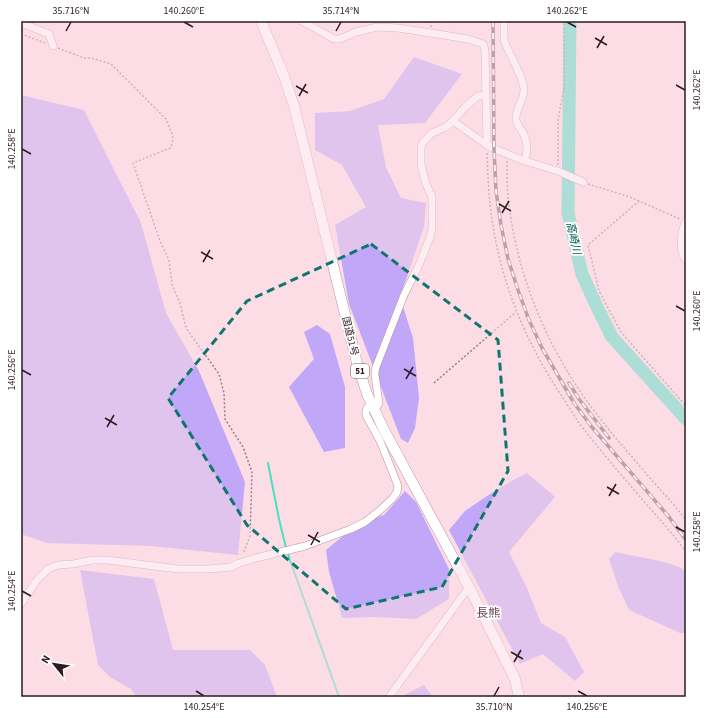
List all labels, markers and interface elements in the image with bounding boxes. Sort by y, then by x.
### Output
text: 35.716°N [52,4,90,18]
text: 140.260°E [164,4,204,18]
text: 35.714°N [322,4,360,18]
text: 140.262°E [547,4,587,18]
text: 140.262°E [690,70,704,110]
text: 140.258°E [5,129,19,169]
water label: 高崎川 [562,220,585,257]
text: 140.260°E [690,291,704,331]
street label: 国道51号 [338,315,362,357]
text: 140.256°E [5,350,19,390]
road number: 51 [351,364,369,378]
text: 140.258°E [690,512,704,552]
text: 140.254°E [5,571,19,611]
district label: 長熊 [476,605,500,622]
north arrow [34,644,74,684]
text: N [37,652,54,666]
text: 140.254°E [184,700,224,714]
text: 35.710°N [475,700,513,714]
text: 140.256°E [567,700,607,714]

